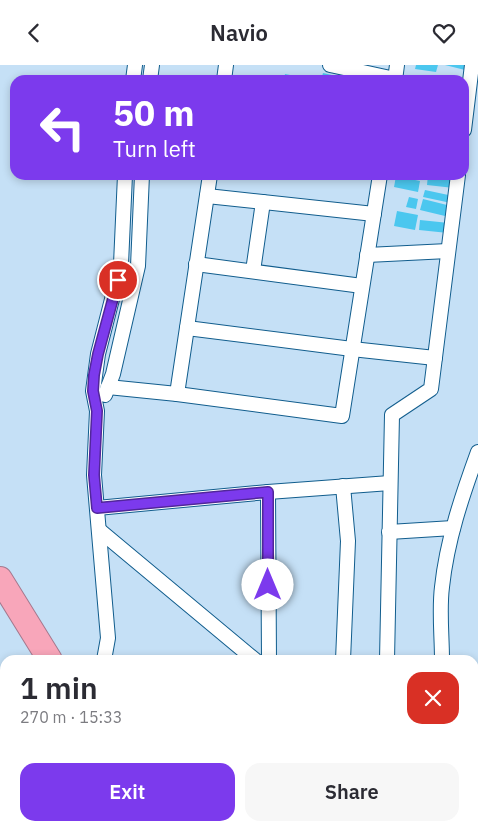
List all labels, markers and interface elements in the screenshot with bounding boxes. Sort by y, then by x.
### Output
text: Navio [210,18,268,47]
icon: back [20,19,48,47]
icon: heart [430,19,458,47]
text: 50 m [113,90,195,136]
icon: left [30,95,95,160]
text: Turn left [113,134,196,163]
pin [97,259,139,301]
icon: arrive [104,266,132,294]
position arrow [241,558,293,610]
text: 1 min [20,668,98,707]
button: close [407,672,459,724]
text: 270 m · 15:33 [20,707,122,727]
button: Exit [20,763,235,821]
button: Share [245,763,459,821]

